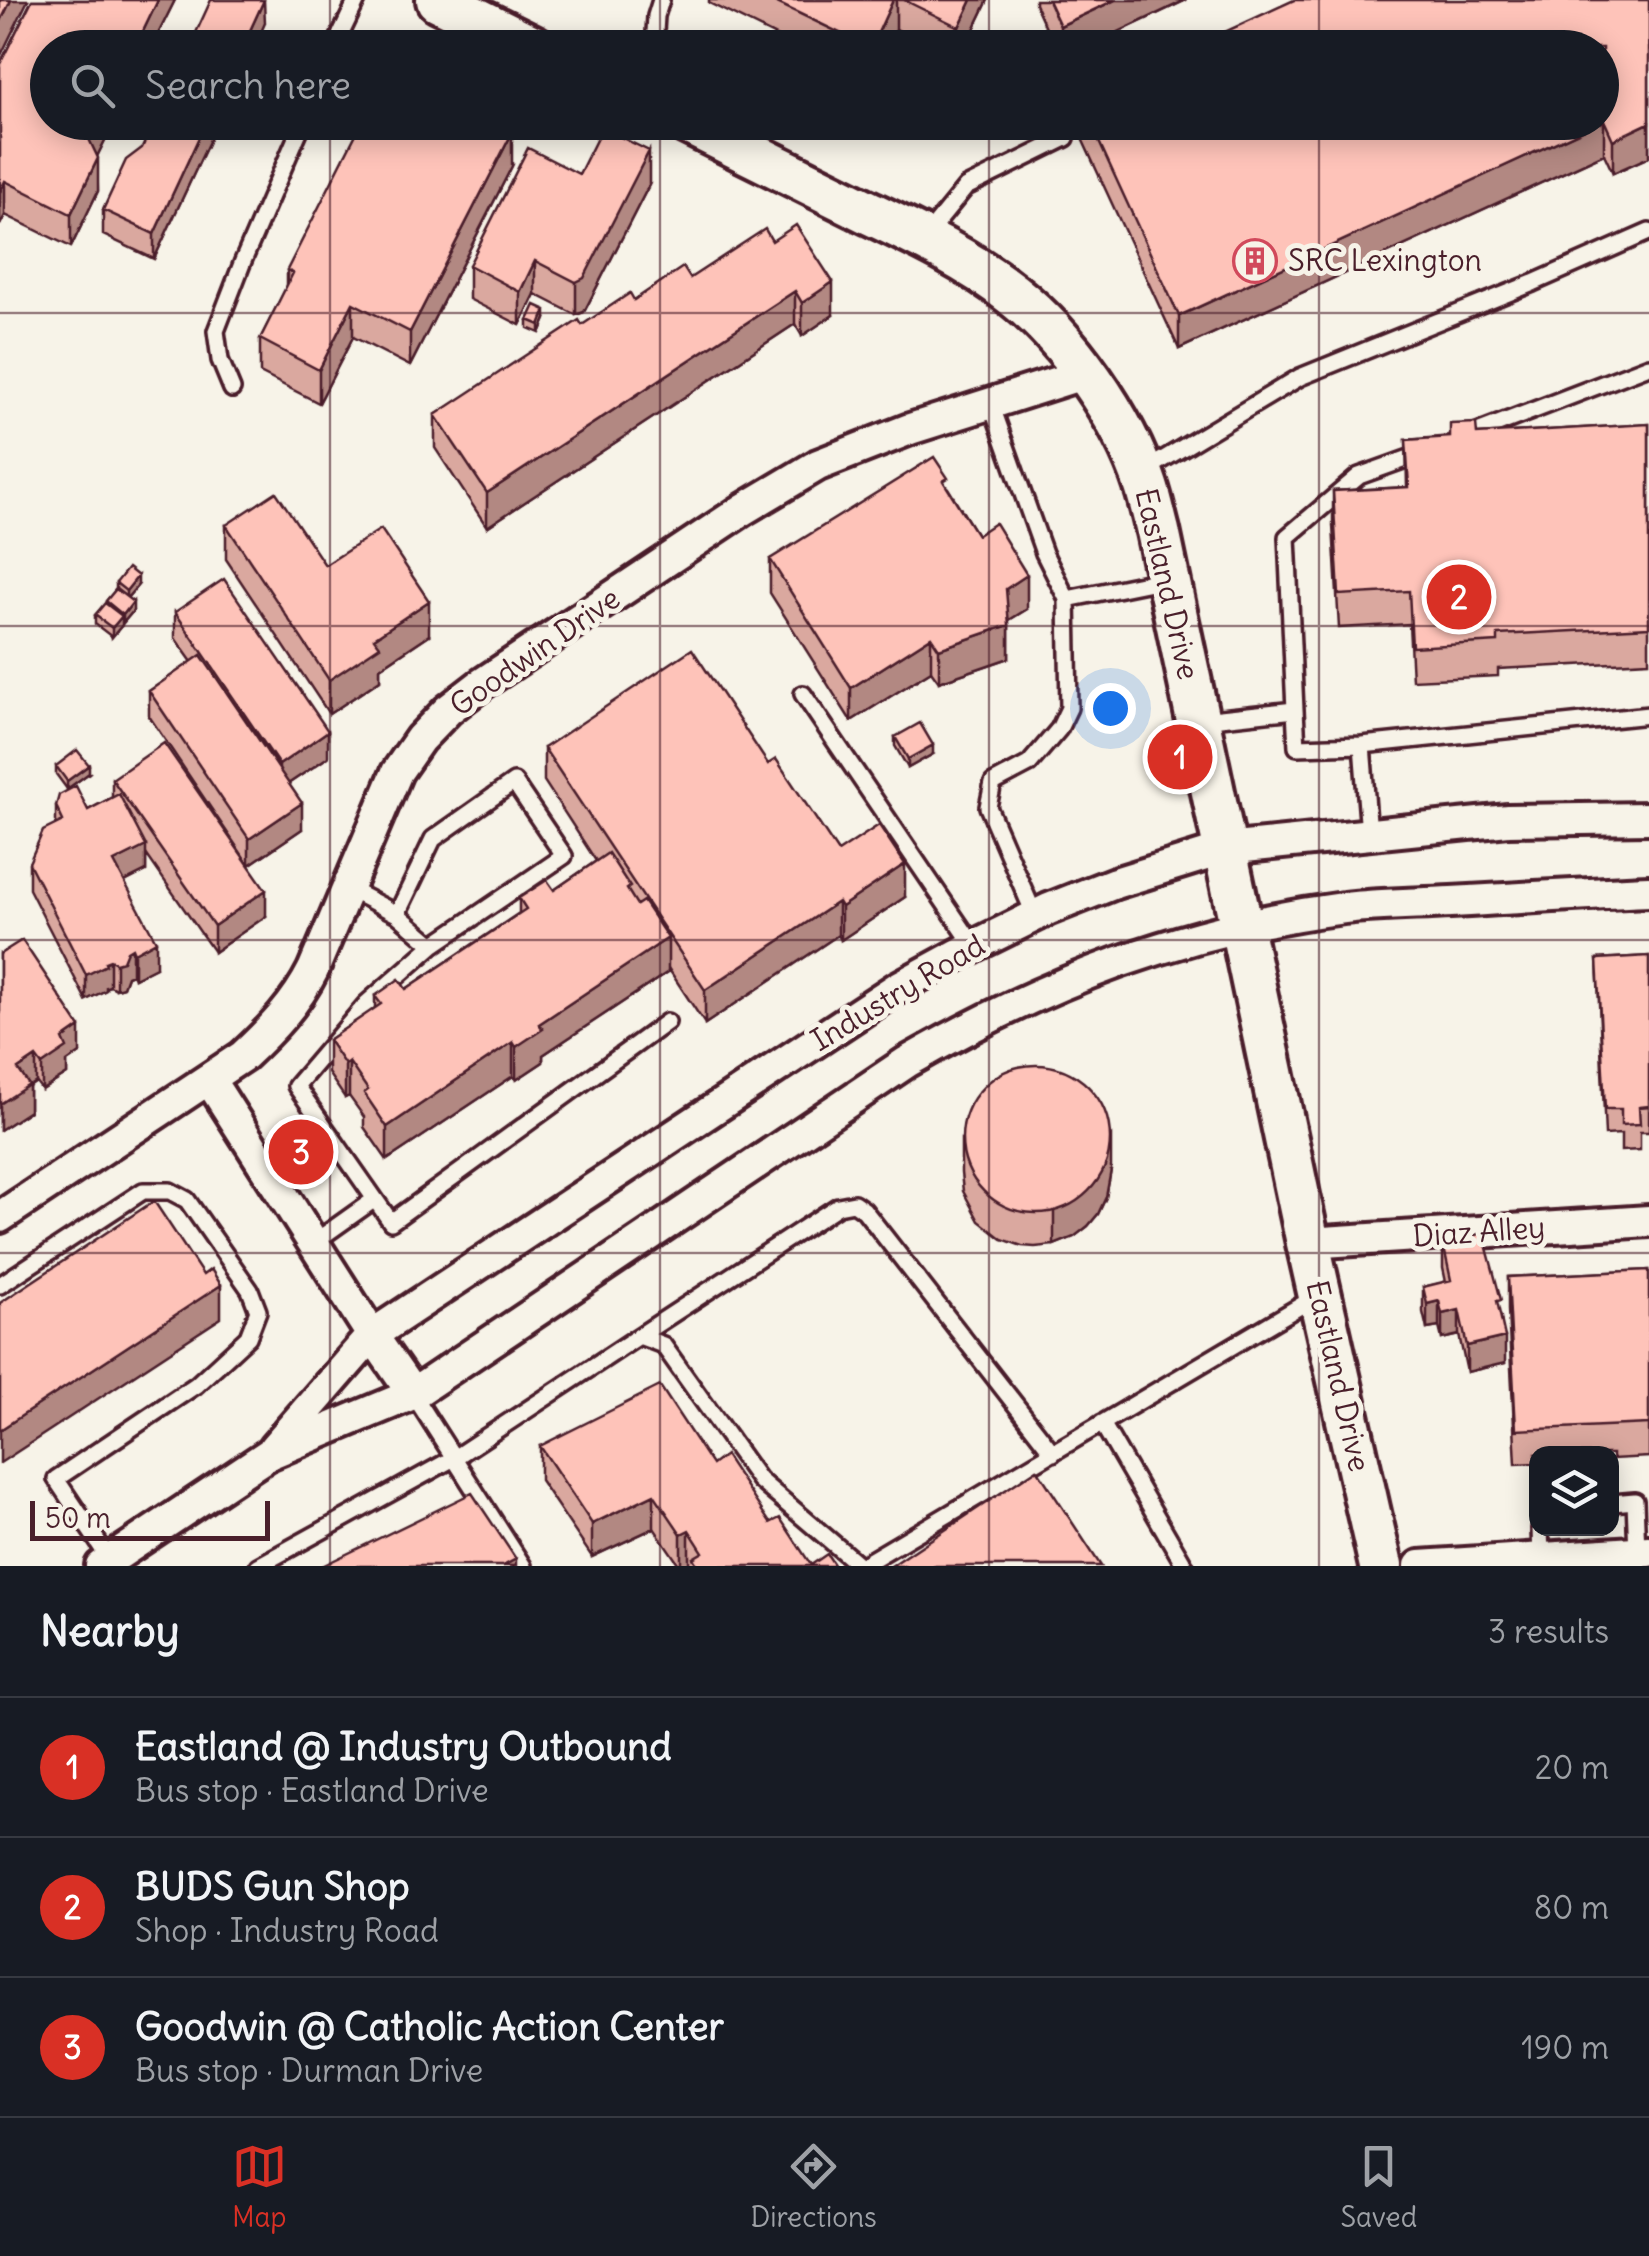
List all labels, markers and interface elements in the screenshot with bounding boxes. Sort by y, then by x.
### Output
search box [30,30,1619,140]
icon: search [65,58,120,113]
text: Search here [145,62,351,109]
building icon: SRC Lexington [1232,238,1278,284]
place label: SRC Lexington [1288,241,1482,279]
street label: Eastland Drive [1128,484,1208,683]
pin: 2 [1426,560,1492,634]
street label: Goodwin Drive [442,579,627,724]
your location [1085,683,1136,734]
pin: 1 [1148,720,1212,794]
street label: Industry Road [804,925,991,1059]
pin: 3 [268,1114,334,1190]
street label: Diaz Alley [1412,1207,1546,1255]
street label: Eastland Drive [1299,1276,1379,1475]
map controls [1529,1446,1619,1536]
button: layers [1529,1446,1619,1536]
scale bar [30,1496,270,1540]
text: 50 m [45,1500,111,1536]
text: Nearby [40,1605,179,1657]
text: 3 results [1488,1611,1609,1652]
text: Eastland @ Industry Outbound [135,1723,672,1770]
text: 1 [66,1747,79,1788]
text: 20 m [1535,1747,1609,1788]
text: Bus stop · Eastland Drive [135,1770,489,1811]
text: BUDS Gun Shop [135,1863,410,1910]
text: 2 [64,1887,81,1928]
text: 80 m [1534,1887,1609,1928]
text: Shop · Industry Road [135,1910,439,1951]
text: Goodwin @ Catholic Action Center [135,2003,724,2050]
text: 3 [63,2027,82,2068]
text: 190 m [1521,2027,1609,2068]
text: Bus stop · Durman Drive [135,2050,483,2091]
tab: Map [232,2139,287,2235]
tab: Directions [750,2139,877,2235]
tab: Saved [1340,2139,1417,2235]

